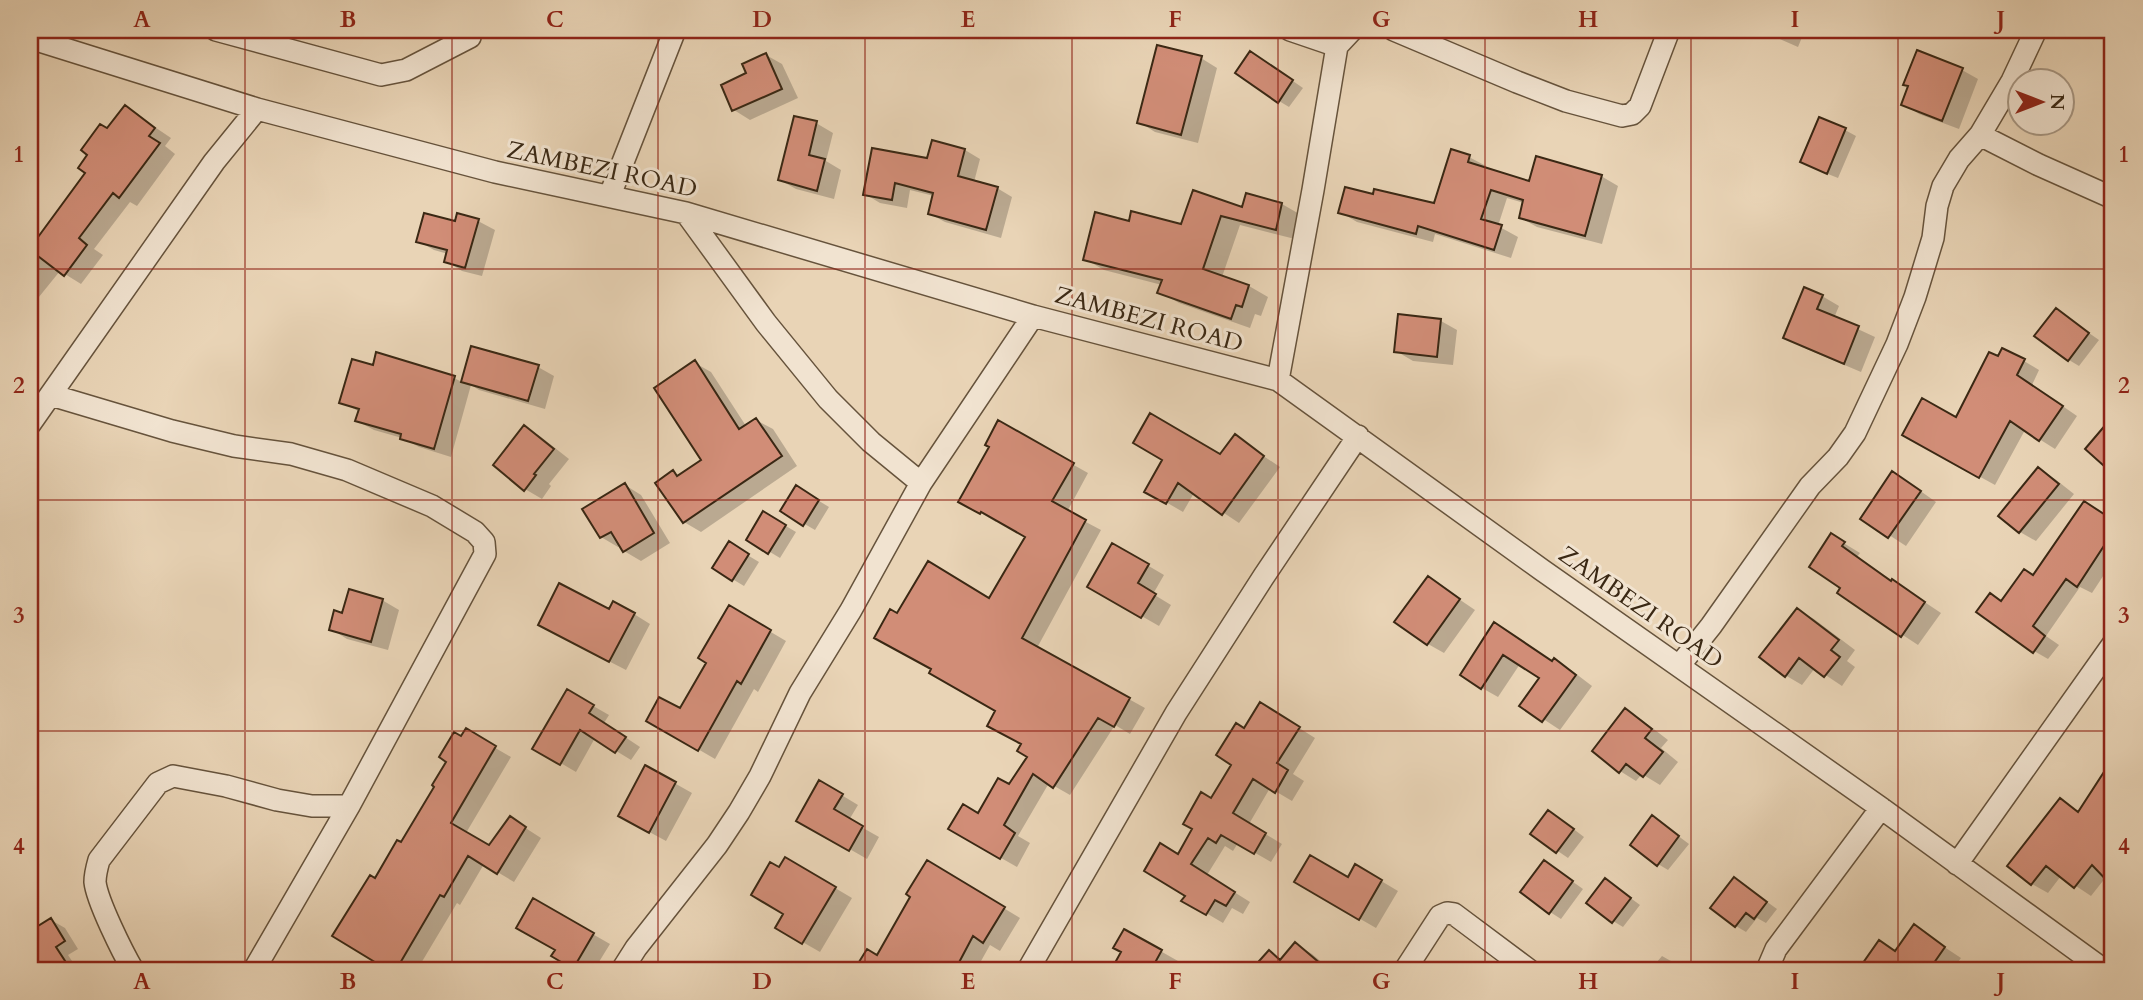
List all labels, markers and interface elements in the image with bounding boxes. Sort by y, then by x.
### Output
text: A [133,4,151,35]
text: B [340,4,356,35]
text: C [546,4,564,35]
text: D [752,4,772,35]
text: E [961,4,975,35]
text: F [1168,4,1182,35]
text: G [1372,4,1391,35]
text: H [1578,4,1598,35]
text: I [1791,4,1799,35]
text: J [1994,4,2005,35]
north arrow [2007,66,2076,136]
text: N [2044,94,2070,111]
street label: ZAMBEZI ROAD [504,133,700,206]
text: 1 [13,139,25,170]
text: 1 [2118,139,2130,170]
street label: ZAMBEZI ROAD [1051,278,1247,360]
text: 2 [13,370,25,401]
text: 2 [2118,370,2130,401]
street label: ZAMBEZI ROAD [1552,538,1729,676]
text: 3 [13,600,25,631]
text: 3 [2118,600,2130,631]
text: 4 [13,831,25,862]
text: 4 [2118,831,2130,862]
text: A [133,966,151,997]
text: B [340,966,356,997]
text: C [546,966,564,997]
text: D [752,966,772,997]
text: E [961,966,975,997]
text: F [1168,966,1182,997]
text: G [1372,966,1391,997]
text: H [1578,966,1598,997]
text: I [1791,966,1799,997]
text: J [1994,966,2005,997]

